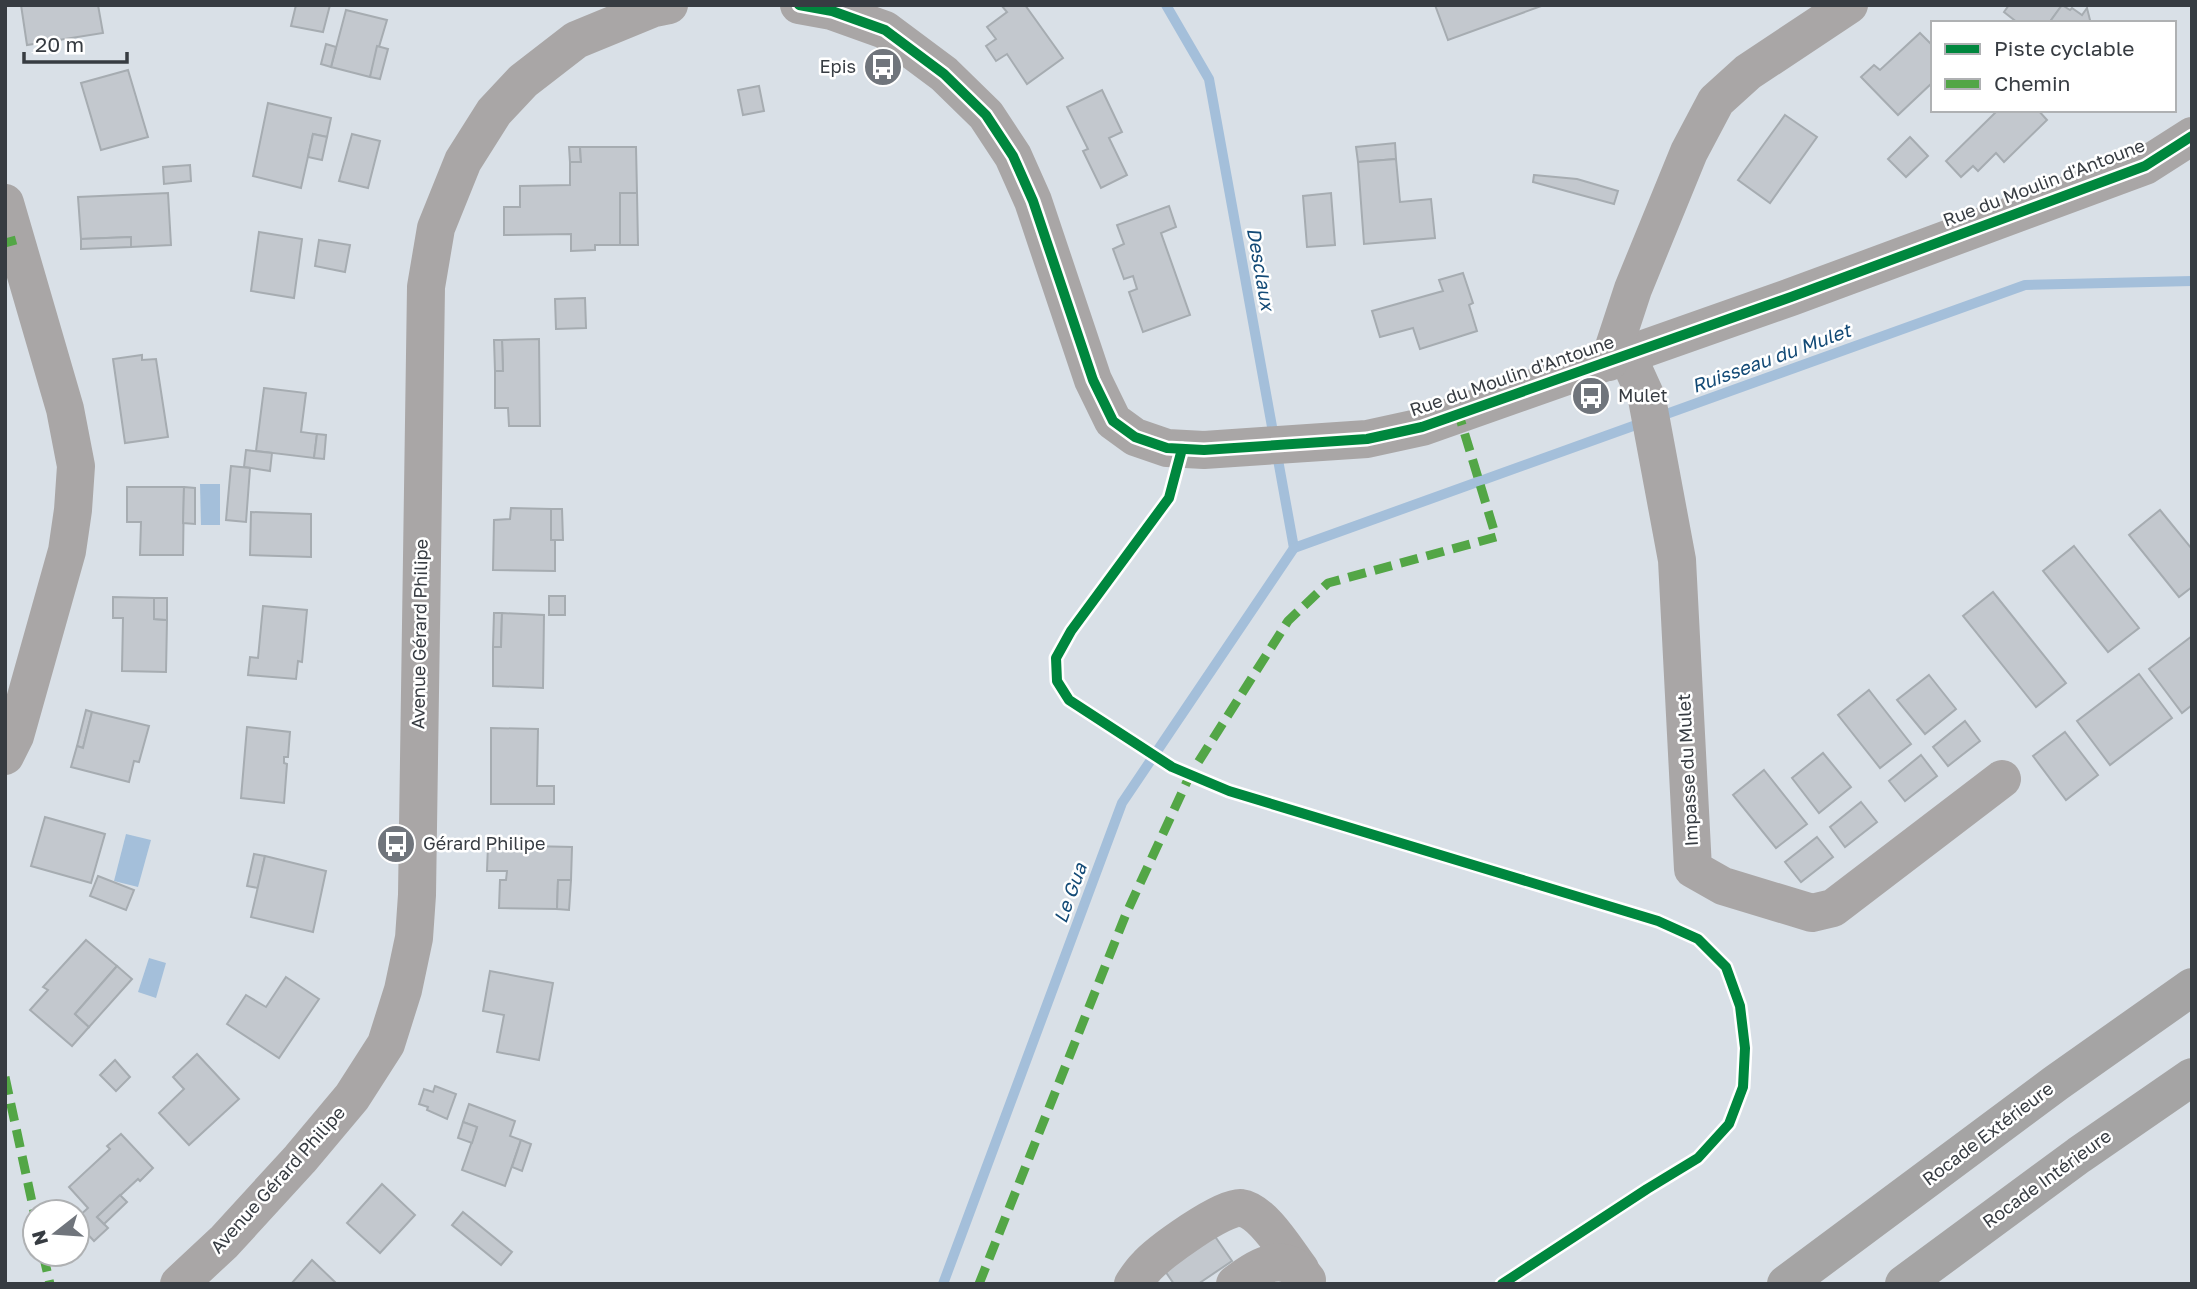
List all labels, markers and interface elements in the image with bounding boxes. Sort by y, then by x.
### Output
scale bar [24,21,128,65]
legend [1931,21,2176,112]
text: 20 m [35,31,84,57]
text: Piste cyclable [1994,35,2134,61]
bus stop icon: Epis [862,46,904,88]
place label: Epis [820,55,856,77]
text: Chemin [1994,70,2071,96]
street label: Rue du Moulin d'Antoune [1940,133,2148,231]
water label: Desclaux [1243,226,1281,315]
water label: Ruisseau du Mulet [1688,317,1856,397]
street label: Rue du Moulin d'Antoune [1407,330,1617,420]
bus stop icon: Mulet [1570,375,1612,417]
place label: Mulet [1618,384,1668,406]
street label: Avenue Gérard Philipe [406,539,432,729]
street label: Impasse du Mulet [1672,693,1702,847]
bus stop icon: Gérard Philipe [375,823,417,865]
place label: Gérard Philipe [423,832,545,854]
water label: Le Gua [1048,859,1091,926]
street label: Rocade Extérieure [1918,1077,2057,1190]
street label: Avenue Gérard Philipe [205,1101,349,1257]
street label: Rocade Intérieure [1978,1124,2115,1232]
north arrow [21,1198,91,1268]
text: N [26,1228,52,1248]

